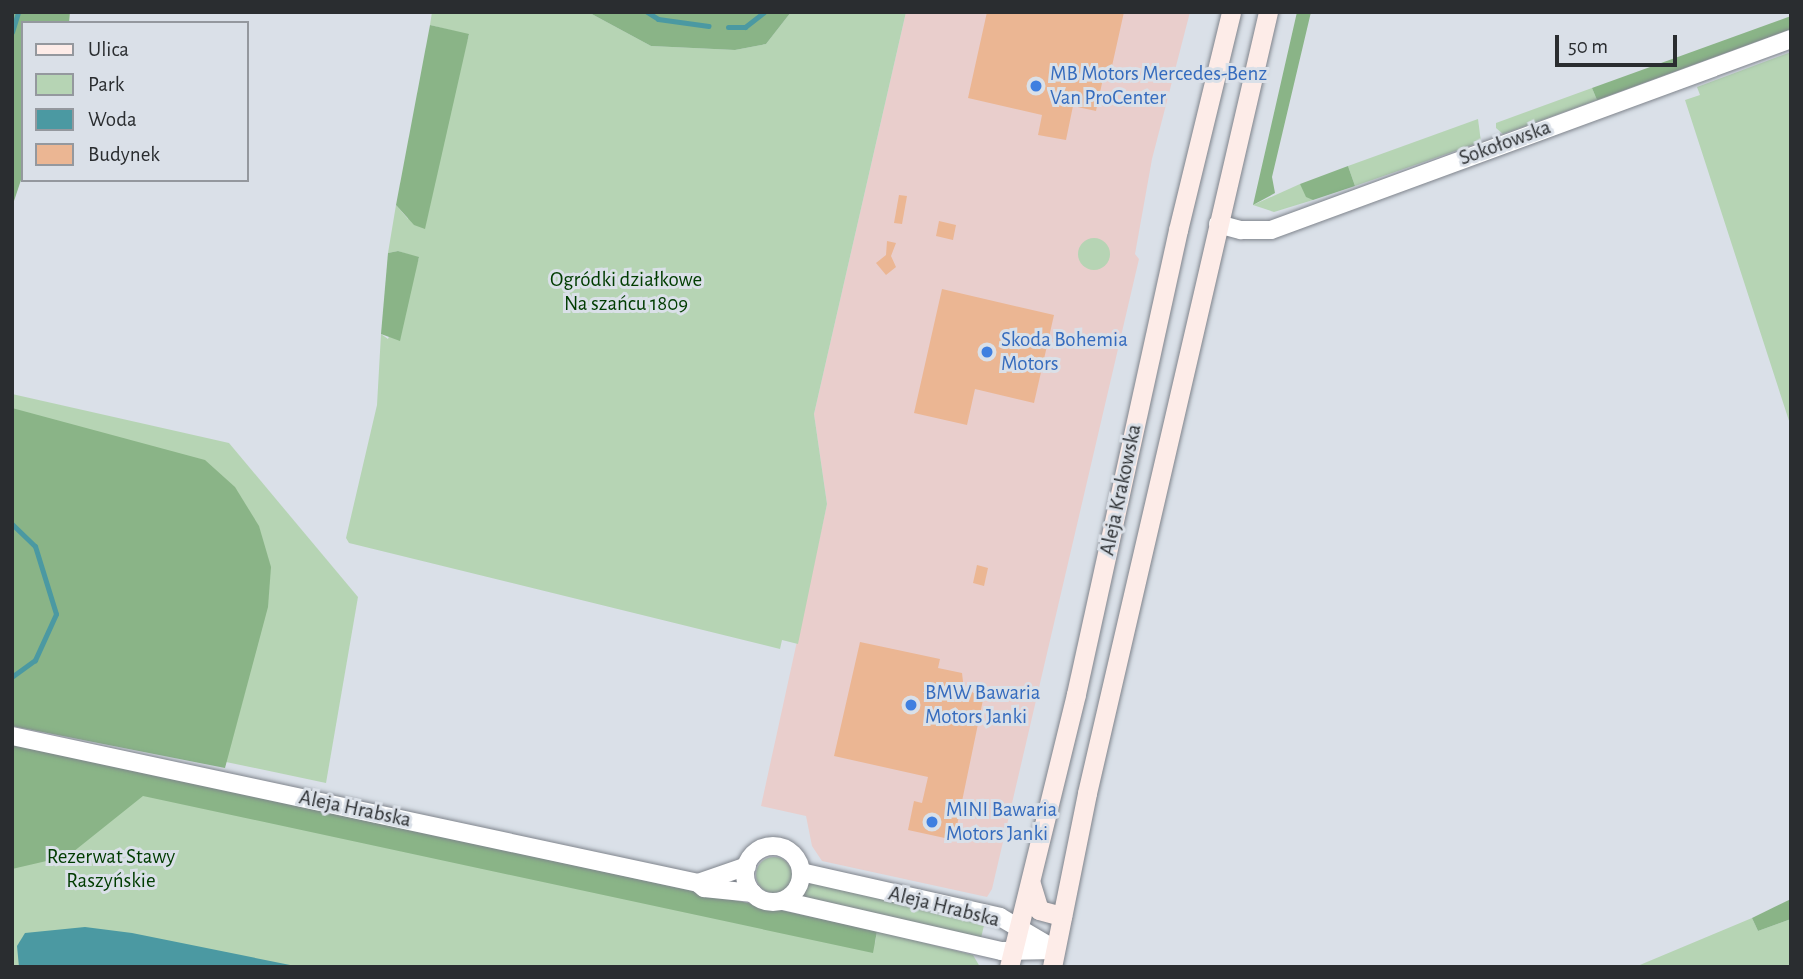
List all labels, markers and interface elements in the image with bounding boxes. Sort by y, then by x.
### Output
legend [21,21,248,182]
scale bar [1558,21,1680,65]
text: 50 m [1568,36,1608,57]
text: Ulica [88,39,129,60]
place label: MB Motors Mercedes-Benz Van ProCenter [1050,61,1267,111]
text: Park [88,74,124,95]
marker: MB Motors Mercedes-Benz Van ProCenter [1028,78,1044,94]
text: Woda [88,109,137,130]
street label: Sokołowska [1456,115,1554,171]
text: Budynek [88,144,160,165]
park label: Ogródki działkowe Na szańcu 1809 [550,267,702,317]
place label: Skoda Bohemia Motors [1001,327,1128,377]
marker: Skoda Bohemia Motors [979,344,995,360]
street label: Aleja Krakowska [1095,422,1147,558]
place label: BMW Bawaria Motors Janki [925,680,1040,730]
marker: BMW Bawaria Motors Janki [903,697,919,713]
street label: Aleja Hrabska [297,785,413,833]
place label: MINI Bawaria Motors Janki [946,797,1057,847]
marker: MINI Bawaria Motors Janki [924,814,940,830]
park label: Rezerwat Stawy Raszyńskie [47,844,175,894]
street label: Aleja Hrabska [886,881,1002,933]

